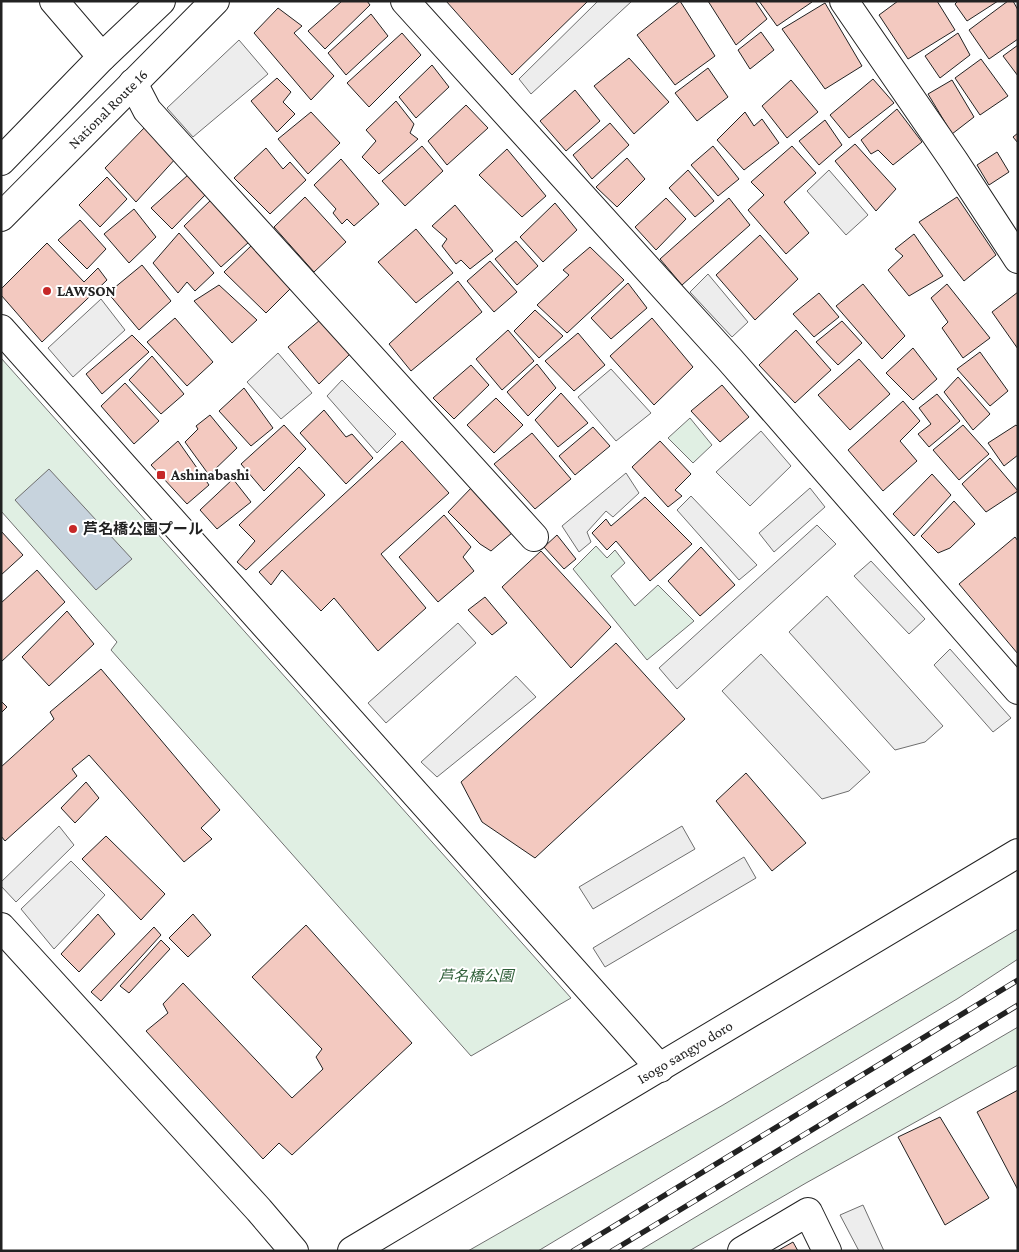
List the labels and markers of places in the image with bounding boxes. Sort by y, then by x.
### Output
place label: LAWSON [57,283,116,299]
marker: LAWSON [41,285,53,297]
place label: Ashinabashi [170,467,250,483]
marker: Ashinabashi [155,469,167,481]
place label: 芦名橋公園プール [83,521,203,537]
marker: 芦名橋公園プール [67,523,79,535]

